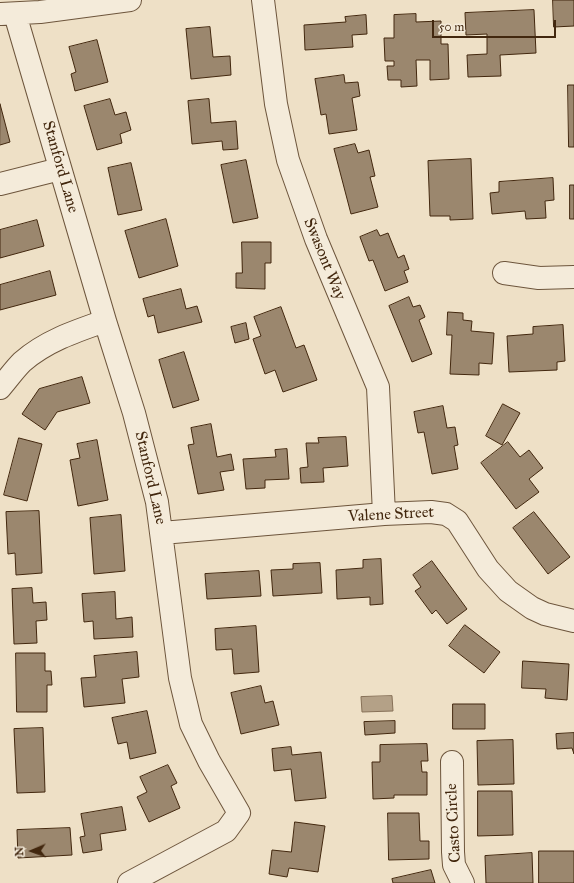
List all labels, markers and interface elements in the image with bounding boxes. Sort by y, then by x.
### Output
scale bar [434,12,558,38]
text: 50 m [439,20,464,34]
street label: Stanford Lane [38,119,82,215]
street label: Swasont Way [299,215,349,303]
street label: Stanford Lane [130,430,170,526]
street label: Valene Street [348,503,434,527]
street label: Casto Circle [442,783,466,863]
north arrow [12,831,52,871]
text: N [13,847,26,856]

